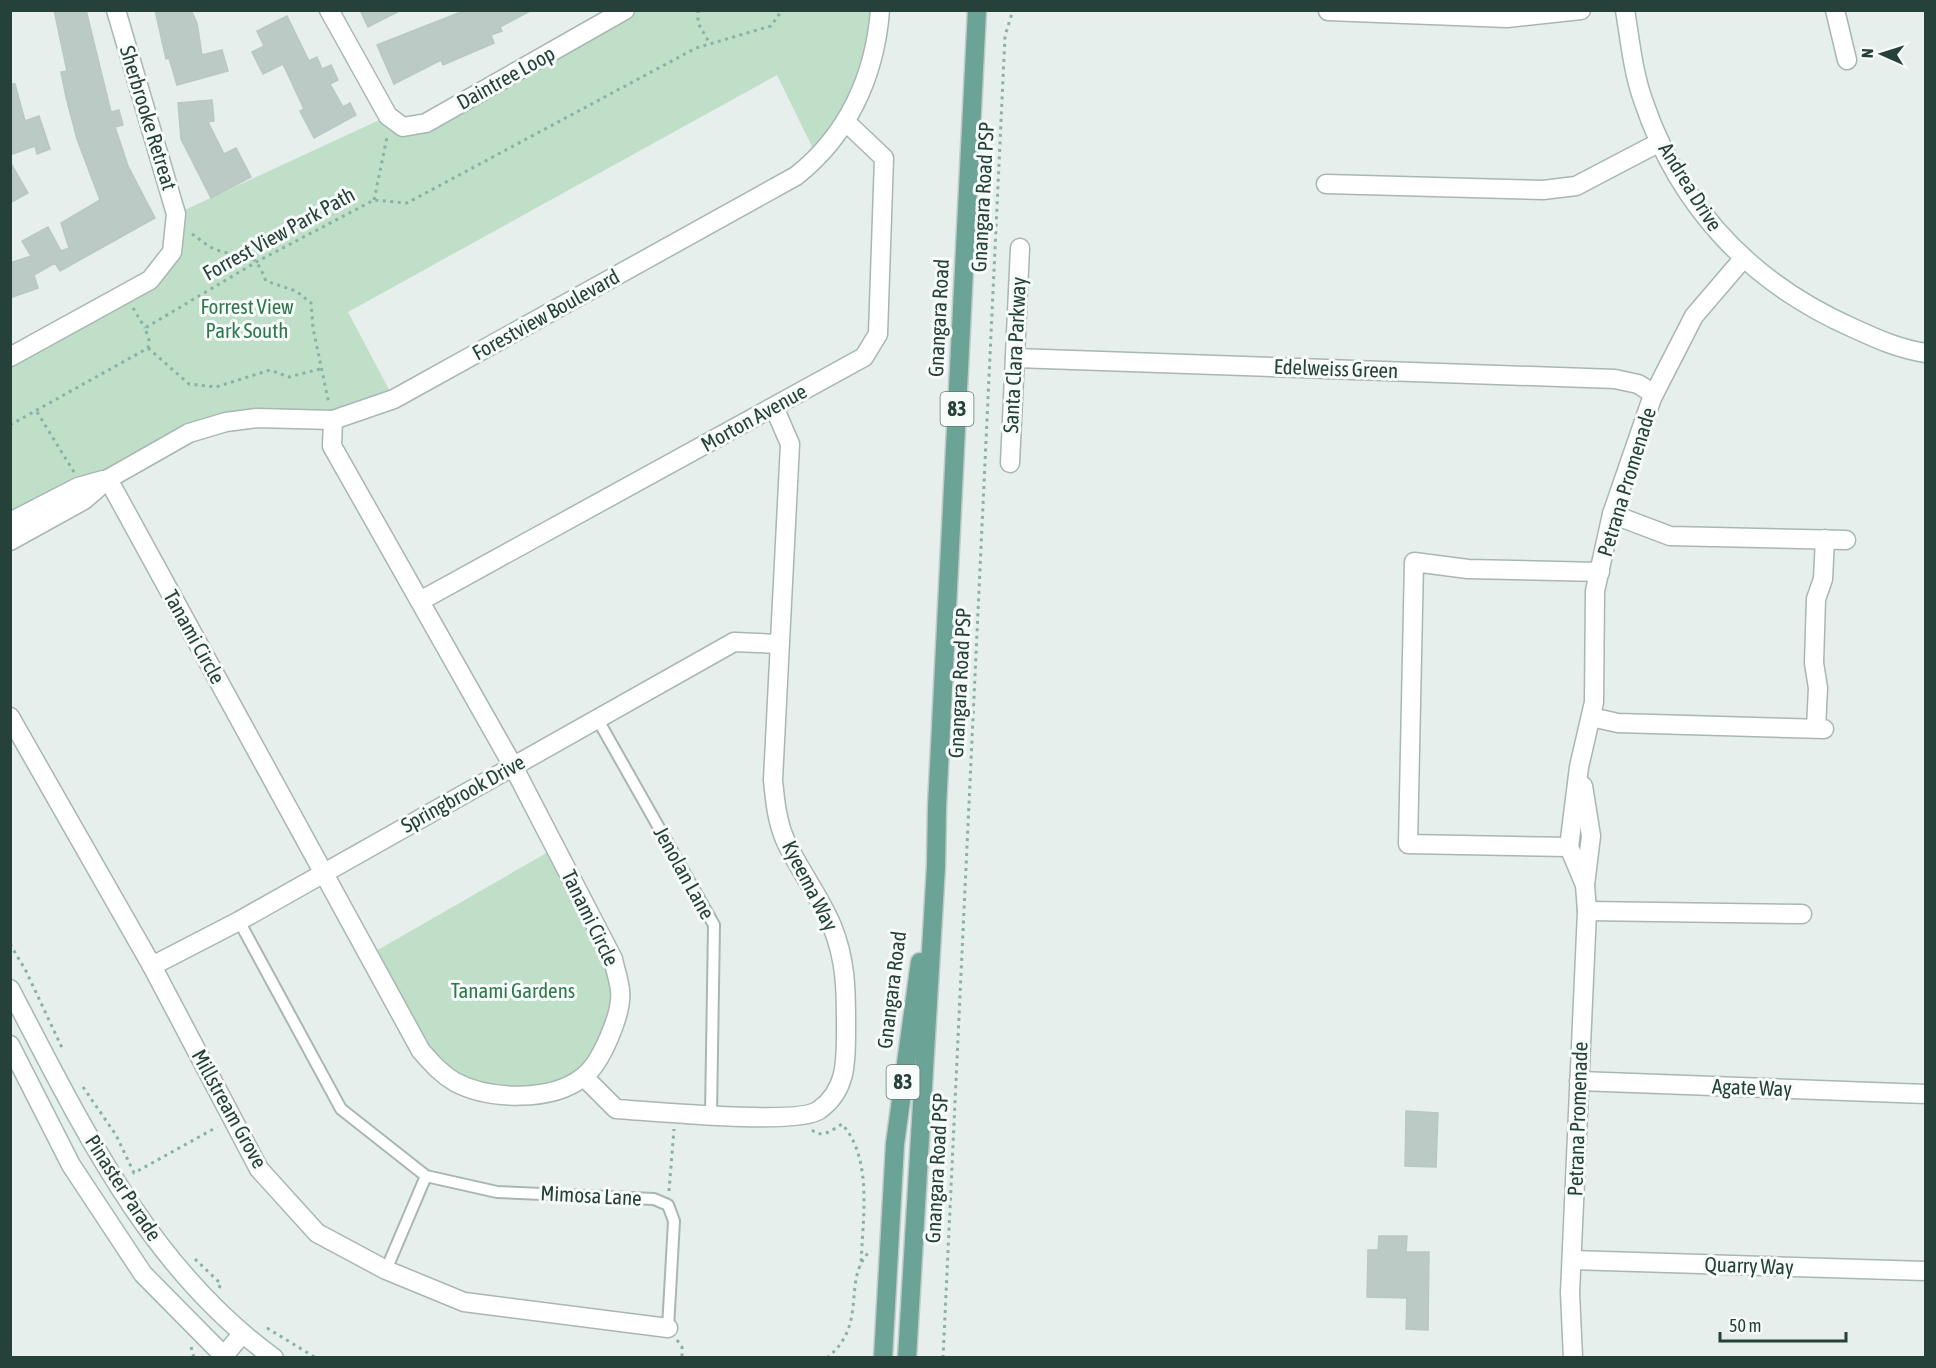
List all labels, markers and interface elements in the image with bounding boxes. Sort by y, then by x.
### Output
north arrow [1852,24,1912,84]
street label: Daintree Loop [452,40,559,114]
street label: Sherbrooke Retreat [116,43,182,193]
text: N [1858,48,1876,58]
street label: Gnangara Road PSP [966,121,998,273]
street label: Andrea Drive [1654,138,1727,235]
street label: Forrest View Park Path [198,181,359,285]
street label: Gnangara Road [923,258,953,378]
street label: Forestview Boulevard [468,264,623,364]
street label: Santa Clara Parkway [998,276,1030,434]
park label: Forrest View Park South [200,294,294,342]
street label: Edelweiss Green [1273,354,1399,382]
street label: Morton Avenue [697,378,810,456]
road number: 83 [940,392,974,426]
street label: Petrana Promenade [1592,404,1660,559]
street label: Tanami Circle [159,585,230,688]
street label: Gnangara Road PSP [943,607,975,759]
street label: Springbrook Drive [396,749,529,837]
street label: Jenolan Lane [650,822,720,923]
street label: Kyeema Way [778,837,844,935]
street label: Tanami Circle [557,866,624,969]
street label: Gnangara Road [872,930,910,1050]
park label: Tanami Gardens [451,978,575,1002]
street label: Petrana Promenade [1562,1041,1592,1197]
street label: Millstream Grove [187,1045,272,1172]
road number: 83 [886,1065,920,1099]
street label: Agate Way [1712,1074,1793,1100]
street label: Gnangara Road PSP [920,1092,952,1244]
street label: Pinaster Parade [81,1130,167,1245]
street label: Mimosa Lane [540,1180,642,1210]
street label: Quarry Way [1704,1251,1794,1279]
scale bar [1720,1305,1846,1343]
text: 50 m [1729,1315,1761,1336]

